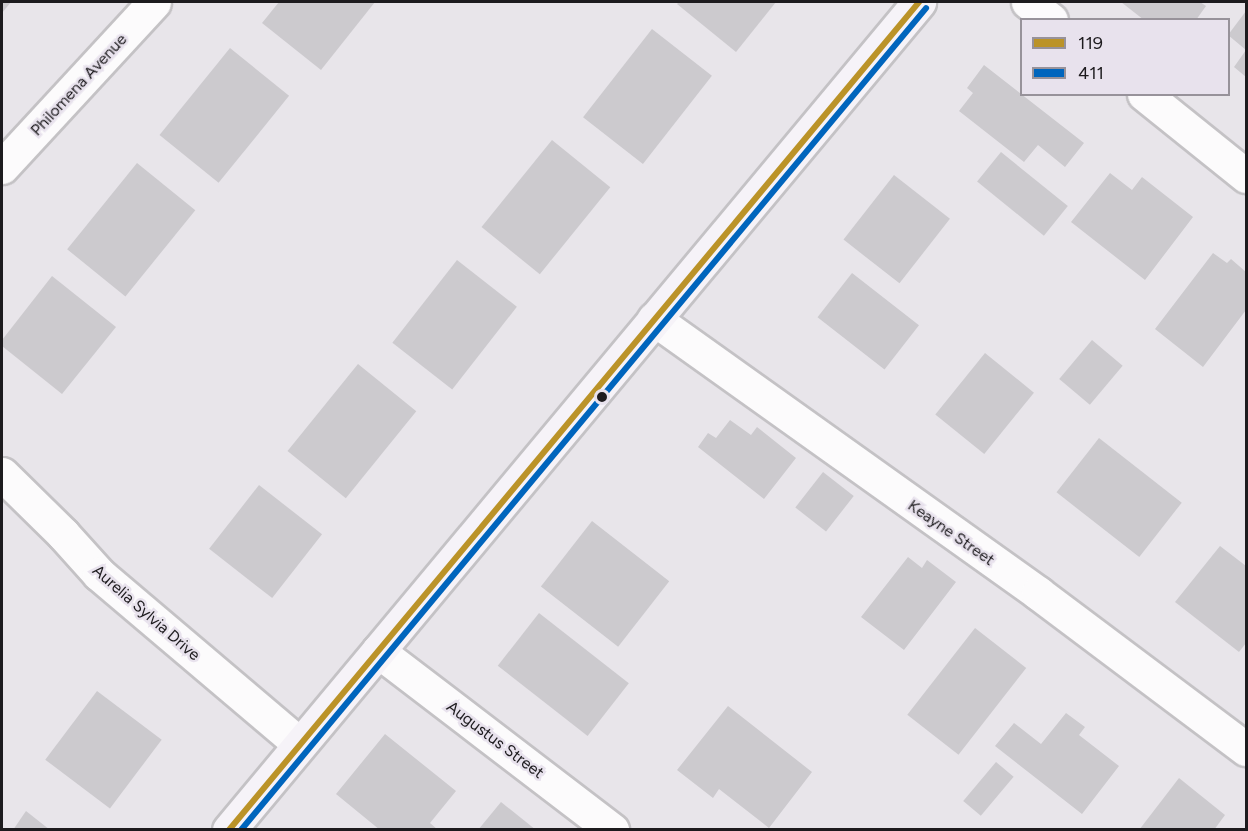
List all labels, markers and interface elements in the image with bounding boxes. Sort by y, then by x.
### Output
legend [1020,18,1230,96]
street label: Philomena Avenue [27,30,131,140]
text: 119 [1078,32,1103,54]
text: 411 [1078,62,1104,84]
unlabelled marker [596,391,608,403]
street label: Keayne Street [904,496,998,570]
street label: Aurelia Sylvia Drive [88,561,204,665]
street label: Augustus Street [443,697,547,783]

